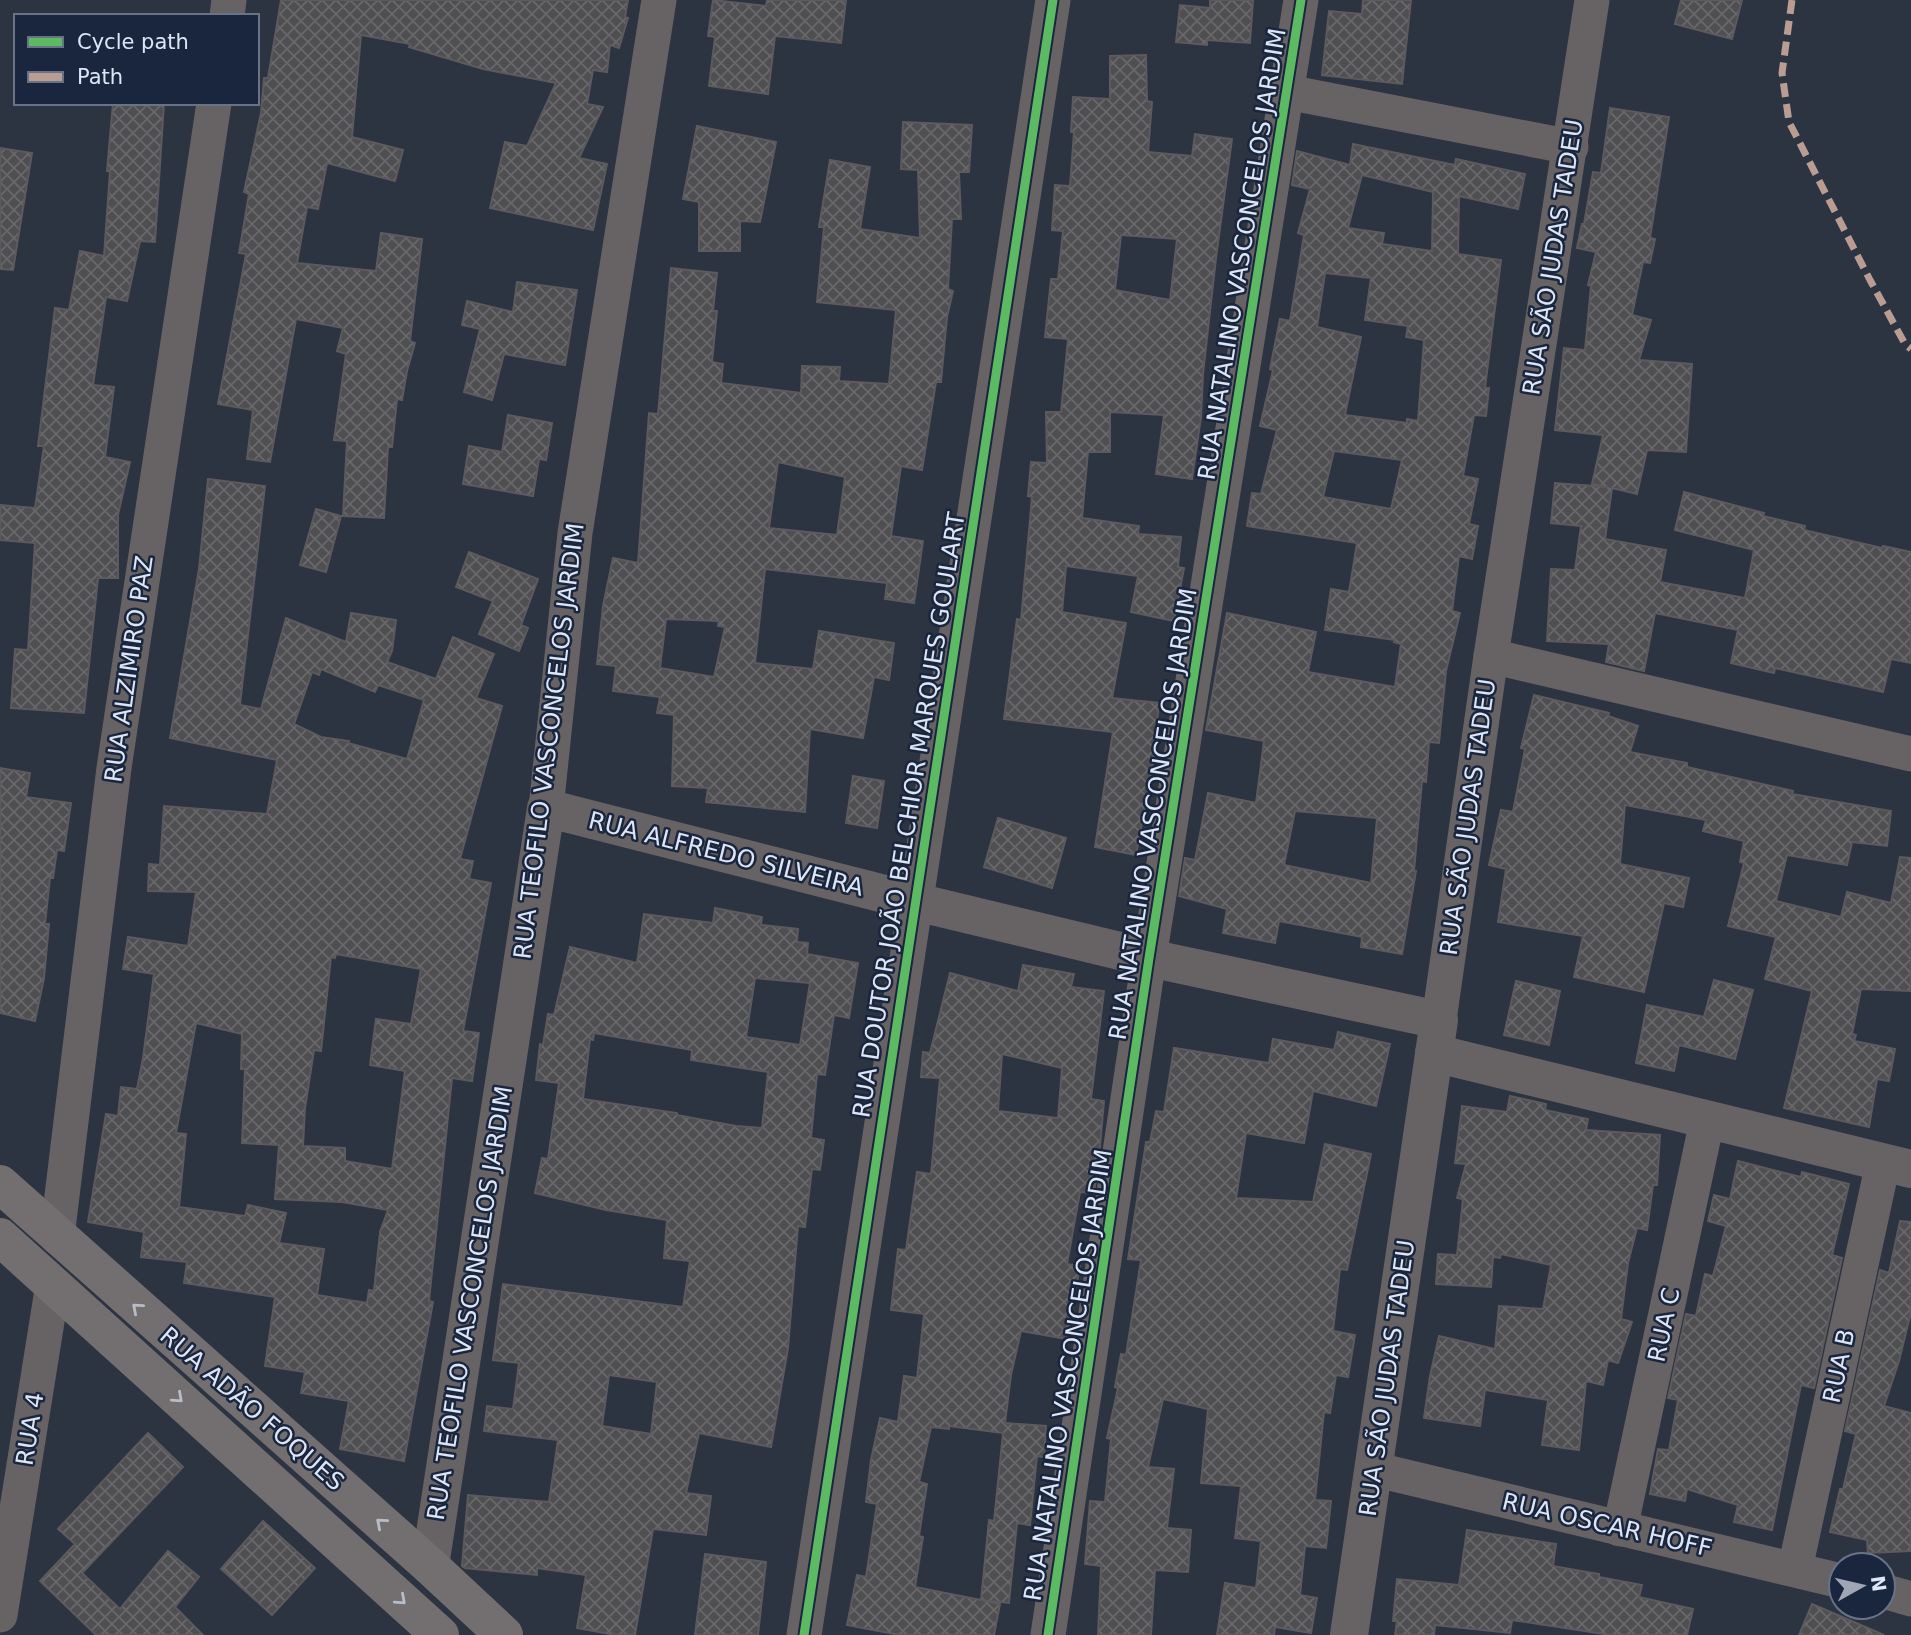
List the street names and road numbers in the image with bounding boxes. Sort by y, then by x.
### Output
street label: RUA NATALINO VASCONCELOS JARDIM [1192,26,1292,482]
street label: RUA SÃO JUDAS TADEU [1515,117,1589,397]
street label: RUA DOUTOR JOÃO BELCHIOR MARQUES GOULART [845,510,971,1120]
street label: RUA TEOFILO VASCONCELOS JARDIM [508,521,590,961]
street label: RUA ALZIMIRO PAZ [99,554,159,784]
street label: RUA NATALINO VASCONCELOS JARDIM [1103,586,1203,1042]
street label: RUA SÃO JUDAS TADEU [1433,677,1501,957]
street label: RUA ALFREDO SILVEIRA [586,806,867,902]
street label: RUA TEOFILO VASCONCELOS JARDIM [422,1084,518,1522]
street label: RUA NATALINO VASCONCELOS JARDIM [1018,1147,1118,1603]
street label: RUA SÃO JUDAS TADEU [1352,1238,1420,1518]
street label: RUA C [1643,1285,1685,1365]
street label: RUA ADÃO FOQUES [154,1320,351,1497]
street label: RUA B [1818,1327,1860,1405]
street label: RUA 4 [10,1390,50,1468]
street label: RUA OSCAR HOFF [1499,1487,1715,1563]

